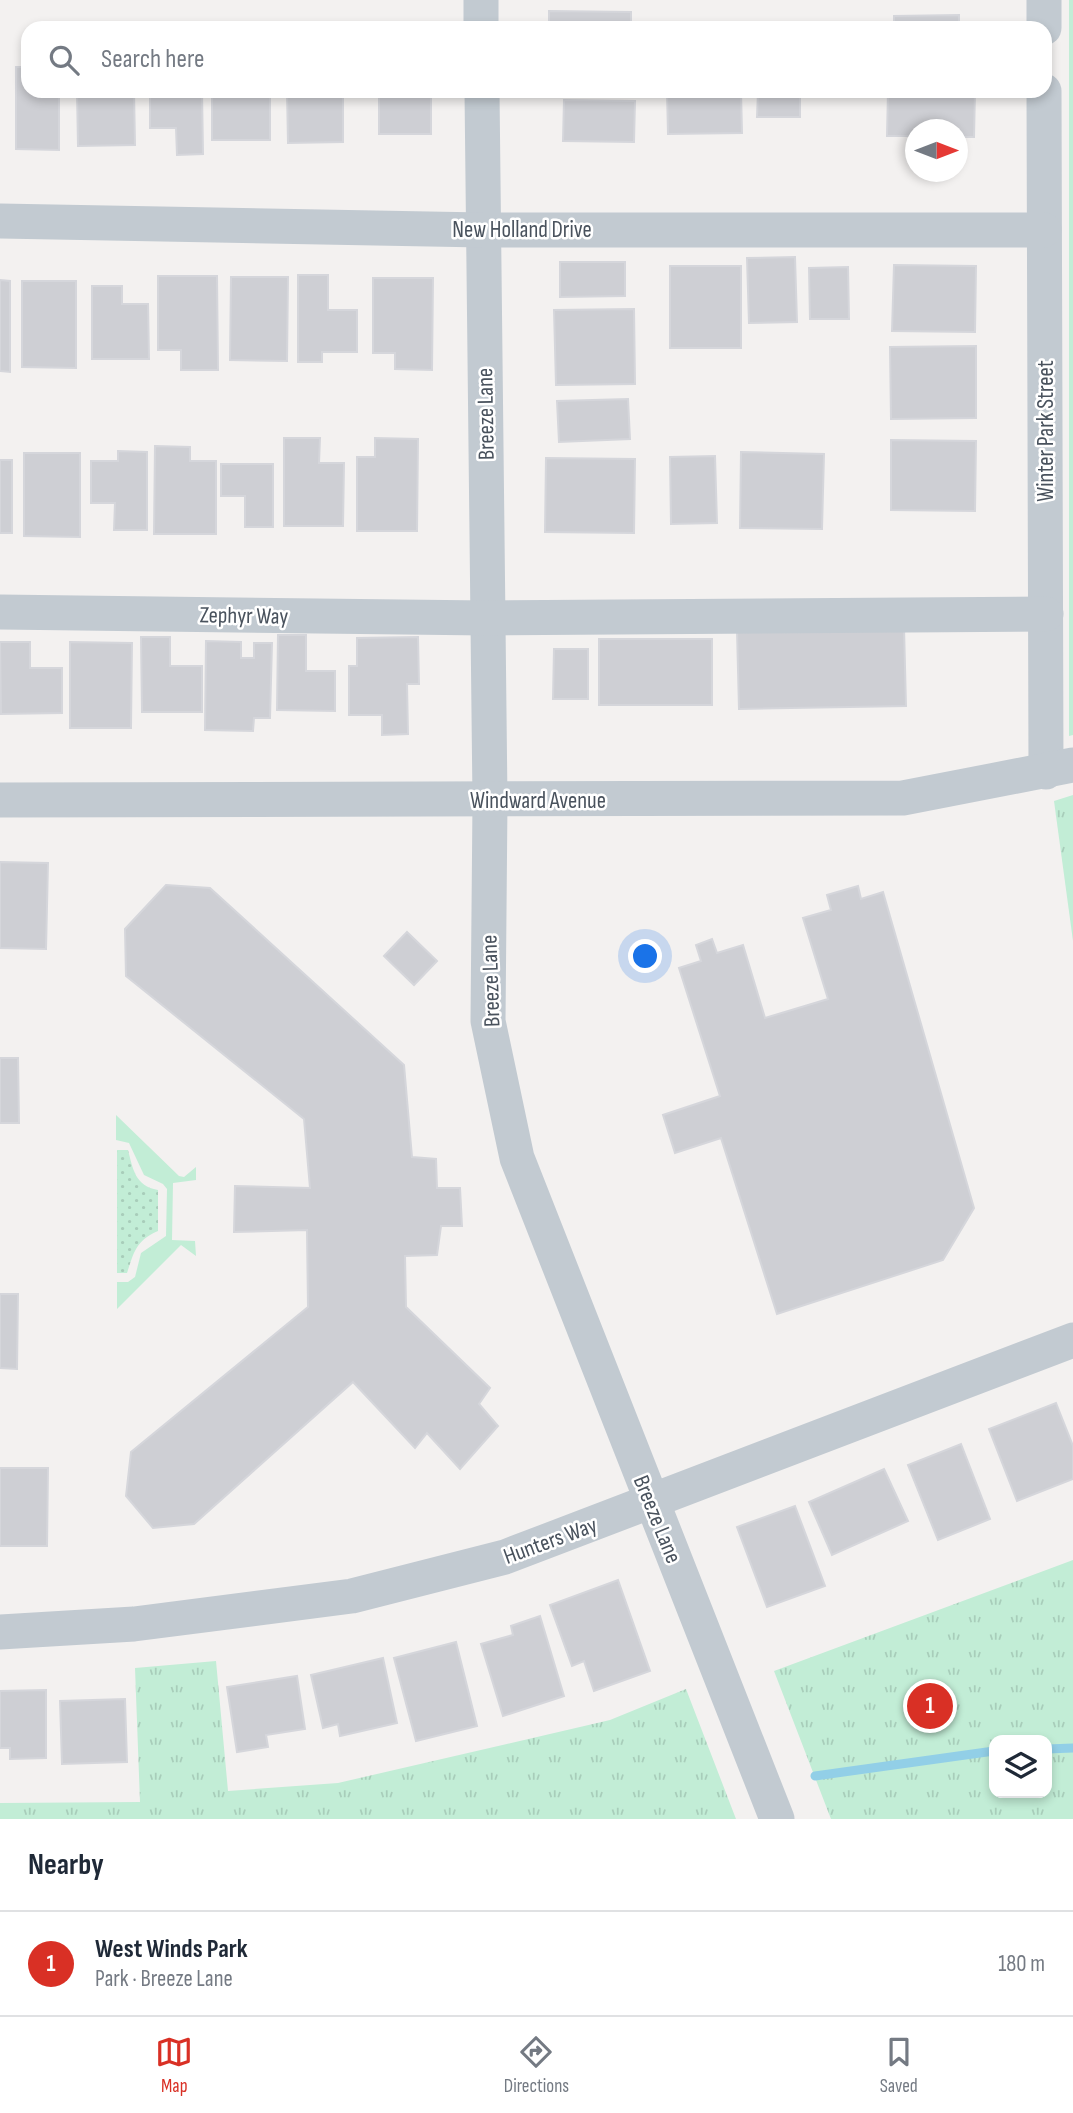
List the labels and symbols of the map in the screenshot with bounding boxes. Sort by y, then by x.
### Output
north arrow [905,119,968,182]
street label: New Holland Drive [452,216,592,244]
street label: Winter Park Street [1032,360,1060,502]
street label: Breeze Lane [471,368,501,460]
street label: Zephyr Way [199,601,289,631]
street label: Windward Avenue [470,787,606,815]
street label: Breeze Lane [475,934,507,1028]
your location [628,939,662,973]
street label: Breeze Lane [627,1471,687,1567]
street label: Hunters Way [500,1511,601,1571]
pin: 1 [907,1680,953,1732]

